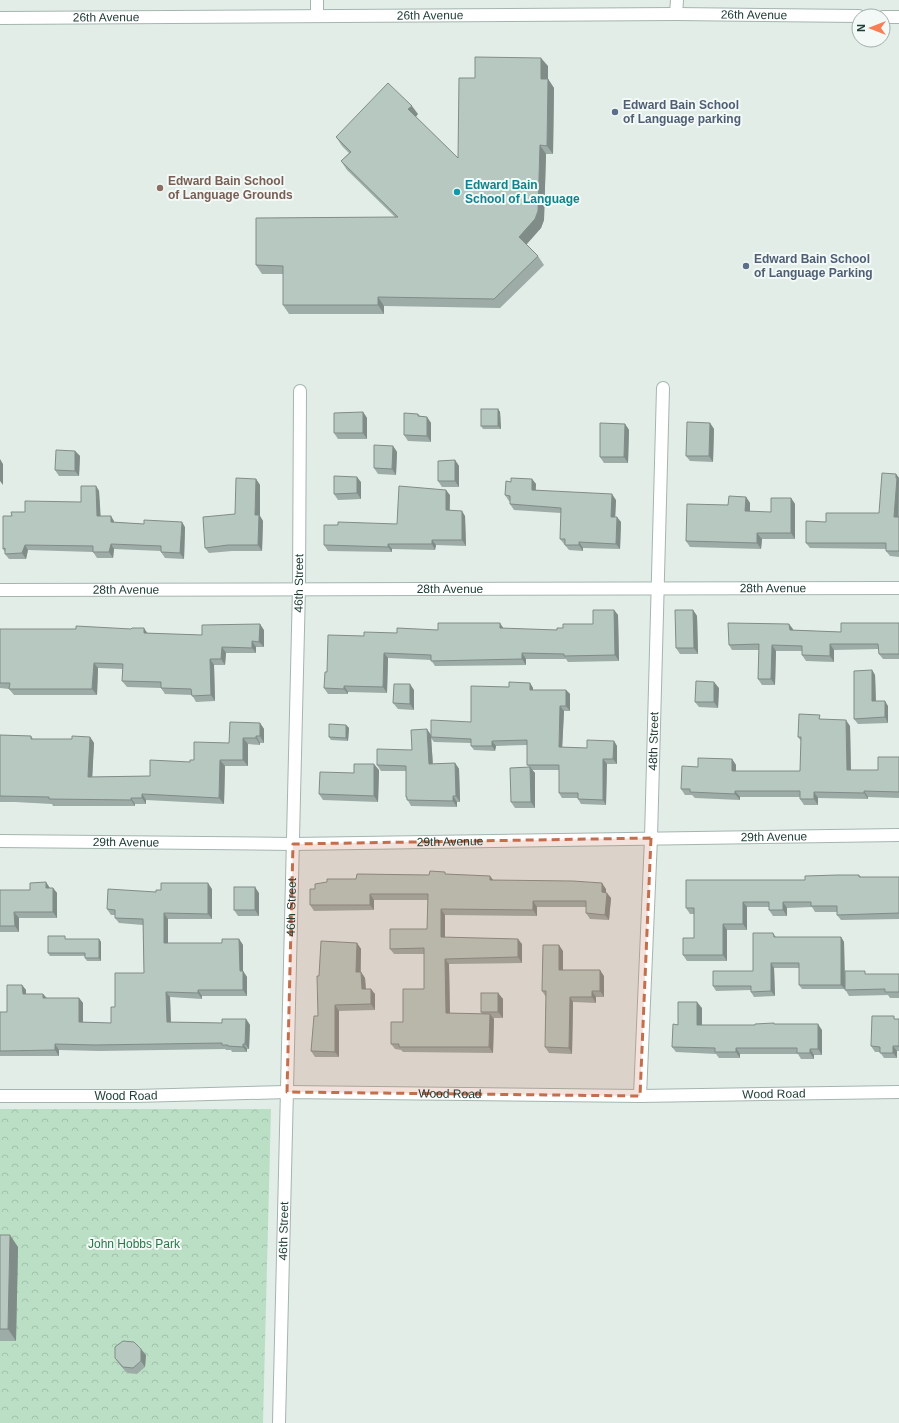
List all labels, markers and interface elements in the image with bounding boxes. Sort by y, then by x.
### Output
street label: 26th Avenue [721,7,788,22]
street label: 26th Avenue [397,8,464,23]
north arrow [851,8,891,48]
street label: 26th Avenue [73,10,140,25]
text: N [855,24,867,32]
place label: Edward Bain School of Language parking [623,98,741,126]
marker: Edward Bain School of Language parking [610,107,620,117]
place label: Edward Bain School of Language Grounds [168,174,293,202]
place label: Edward Bain School of Language [465,178,580,206]
marker: Edward Bain School of Language Grounds [155,183,165,193]
marker: Edward Bain School of Language [452,187,462,197]
place label: Edward Bain School of Language Parking [754,252,873,280]
marker: Edward Bain School of Language Parking [741,261,751,271]
street label: 46th Street [291,553,306,613]
street label: 28th Avenue [740,581,807,595]
street label: 28th Avenue [417,582,484,596]
street label: 28th Avenue [93,583,160,597]
street label: 48th Street [646,711,661,771]
street label: 29th Avenue [741,829,808,844]
street label: 29th Avenue [417,834,484,849]
street label: 29th Avenue [93,835,160,850]
street label: 46th Street [284,877,299,937]
street label: Wood Road [418,1086,482,1101]
street label: Wood Road [742,1086,806,1101]
street label: Wood Road [94,1088,158,1103]
street label: 46th Street [276,1201,291,1261]
park label: John Hobbs Park [88,1237,181,1251]

